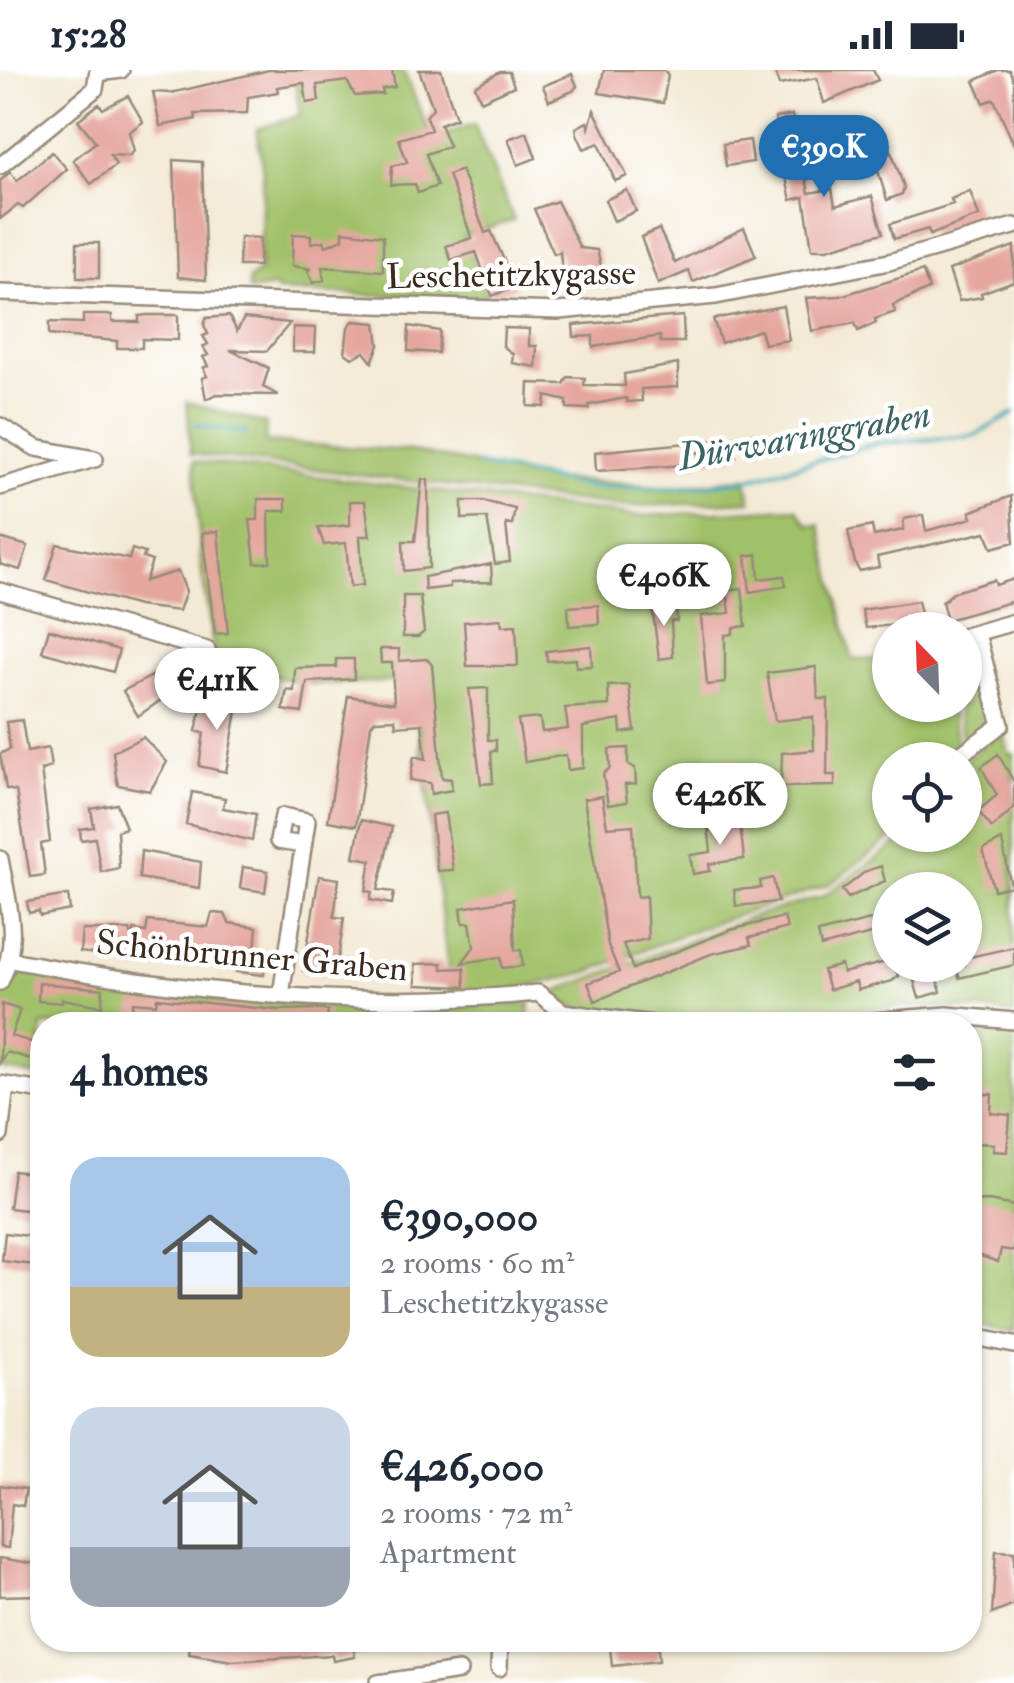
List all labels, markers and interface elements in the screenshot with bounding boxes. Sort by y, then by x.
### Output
text: 15:28 [50,11,127,59]
pin: €390K [754,115,894,200]
text: €390K [781,127,867,167]
street label: Leschetitzkygasse [386,251,636,299]
water label: Dürwaringgraben [672,390,934,482]
pin: €406K [594,544,734,629]
text: €406K [619,556,709,596]
north arrow [872,612,982,722]
map controls [872,612,982,982]
pin: €411K [147,648,287,733]
text: €411K [176,660,258,700]
button: locate [872,742,982,852]
pin: €426K [650,763,790,848]
text: €426K [675,775,765,815]
button: layers [872,872,982,982]
street label: Schönbrunner Graben [94,920,410,992]
icon: filters [887,1045,942,1100]
text: 4 homes [70,1046,208,1098]
text: €390,000 [380,1191,538,1243]
icon: home [150,1197,270,1317]
text: 2 rooms · 60 m² [380,1243,574,1283]
text: Leschetitzkygasse [380,1283,608,1323]
text: €426,000 [380,1441,544,1493]
icon: home [150,1447,270,1567]
text: 2 rooms · 72 m² [380,1493,573,1533]
text: Apartment [380,1533,517,1573]

